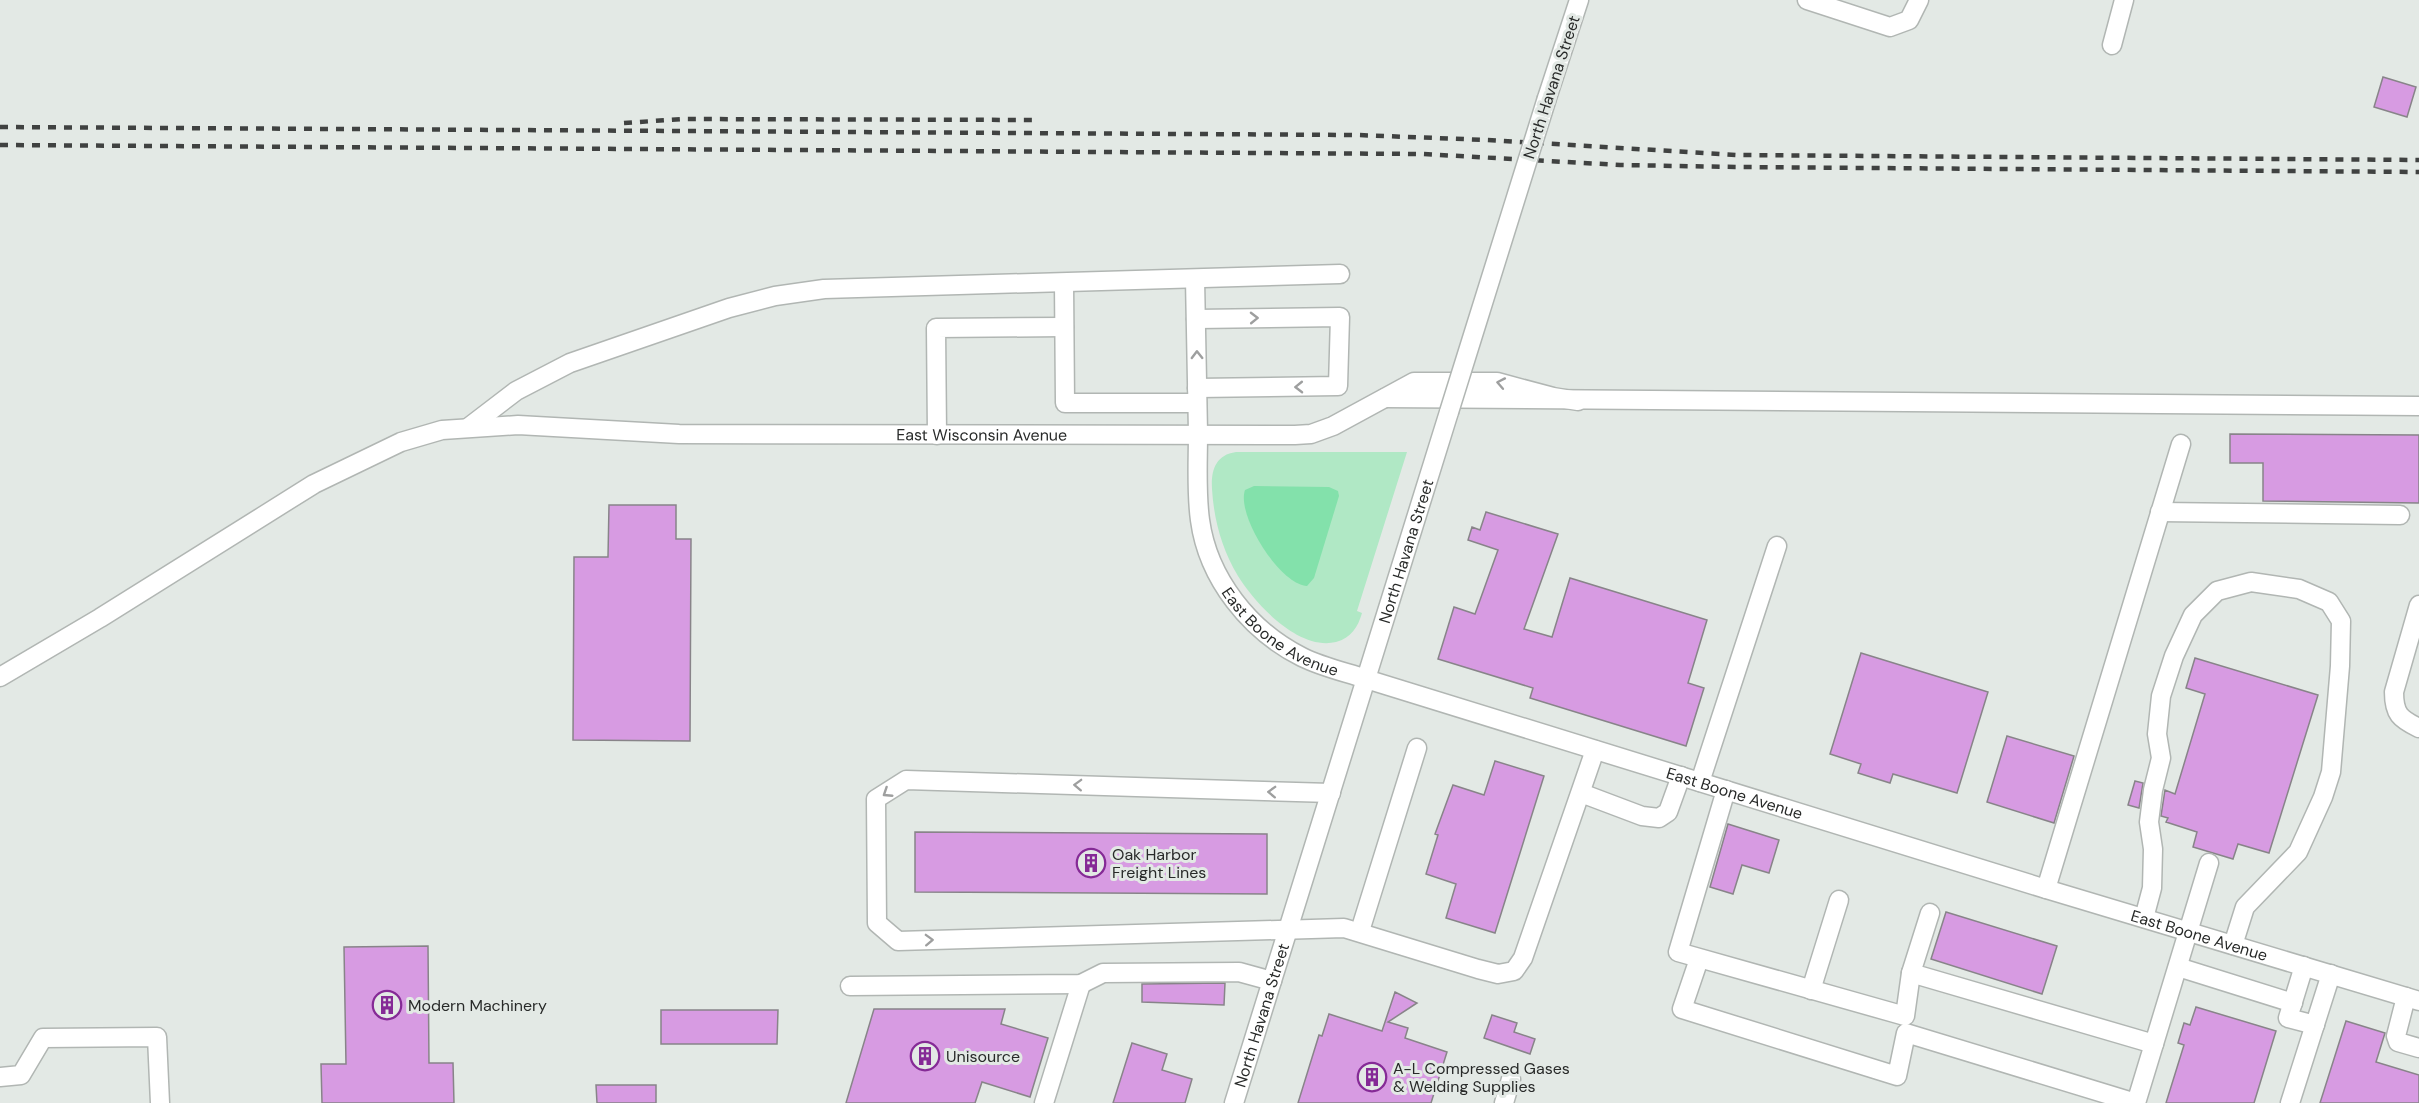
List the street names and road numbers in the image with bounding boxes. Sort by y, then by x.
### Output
street label: North Havana Street [1518,13,1585,162]
street label: East Wisconsin Avenue [896,424,1067,446]
street label: North Havana Street [1374,477,1438,626]
street label: East Boone Avenue [1217,583,1341,681]
street label: East Boone Avenue [1664,762,1805,824]
street label: East Boone Avenue [2128,905,2270,966]
street label: North Havana Street [1230,941,1294,1090]

